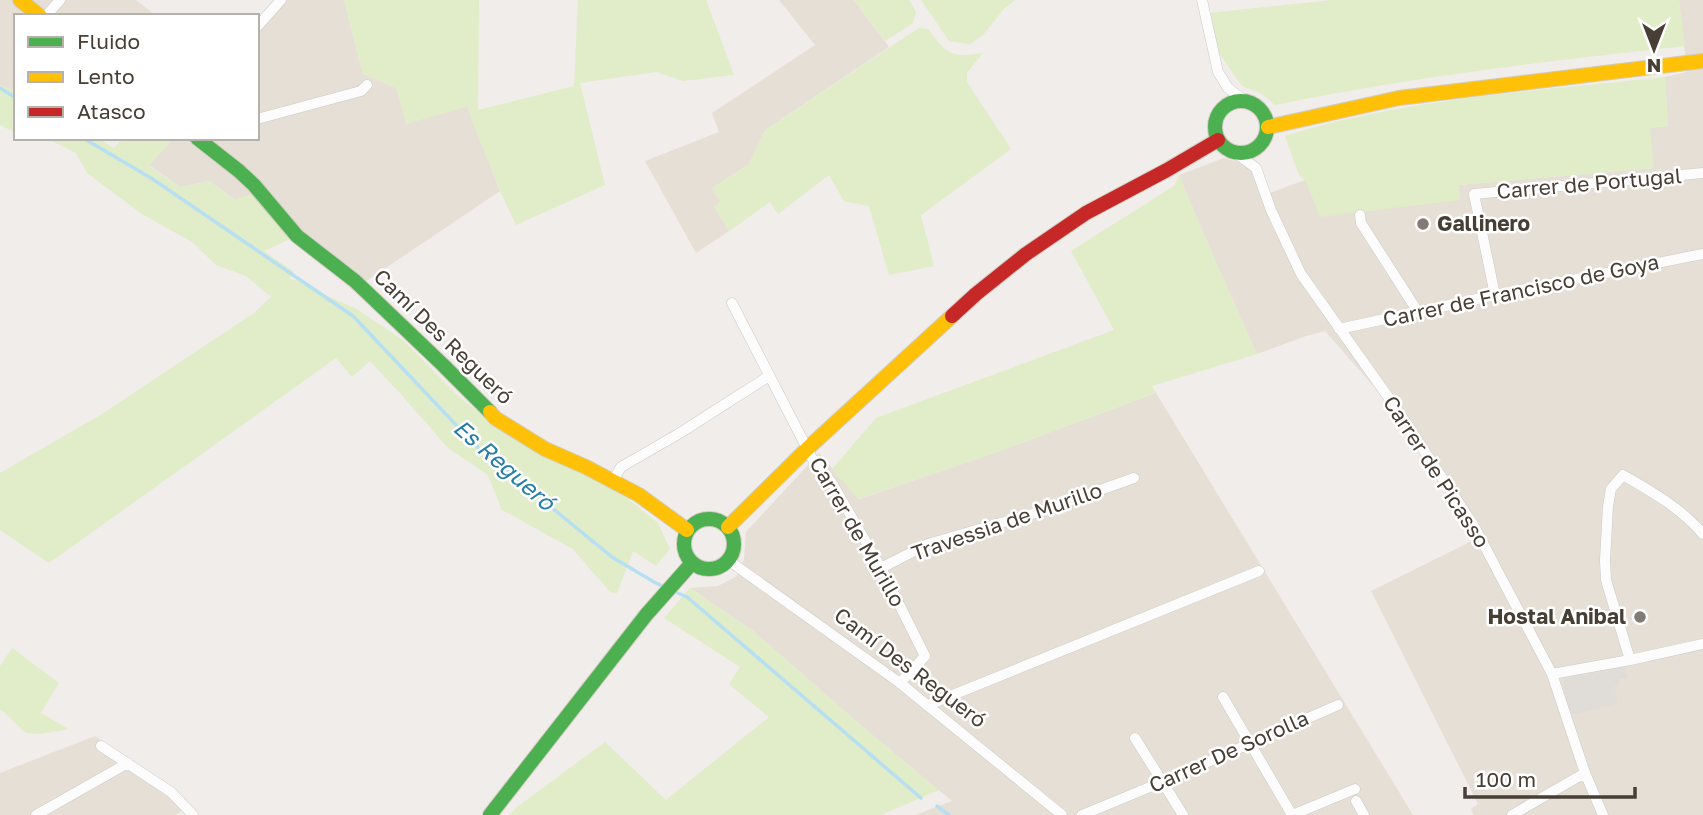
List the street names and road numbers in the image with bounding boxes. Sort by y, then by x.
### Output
street label: Carrer de Portugal [1495,162,1683,204]
street label: Carrer de Francisco de Goya [1380,248,1661,332]
street label: Camí Des Regueró [369,263,519,409]
street label: Carrer de Picasso [1378,391,1496,552]
street label: Carrer de Murillo [804,452,911,611]
street label: Travessia de Murillo [908,476,1105,566]
street label: Camí Des Regueró [830,602,992,733]
street label: Carrer De Sorolla [1145,704,1312,798]

